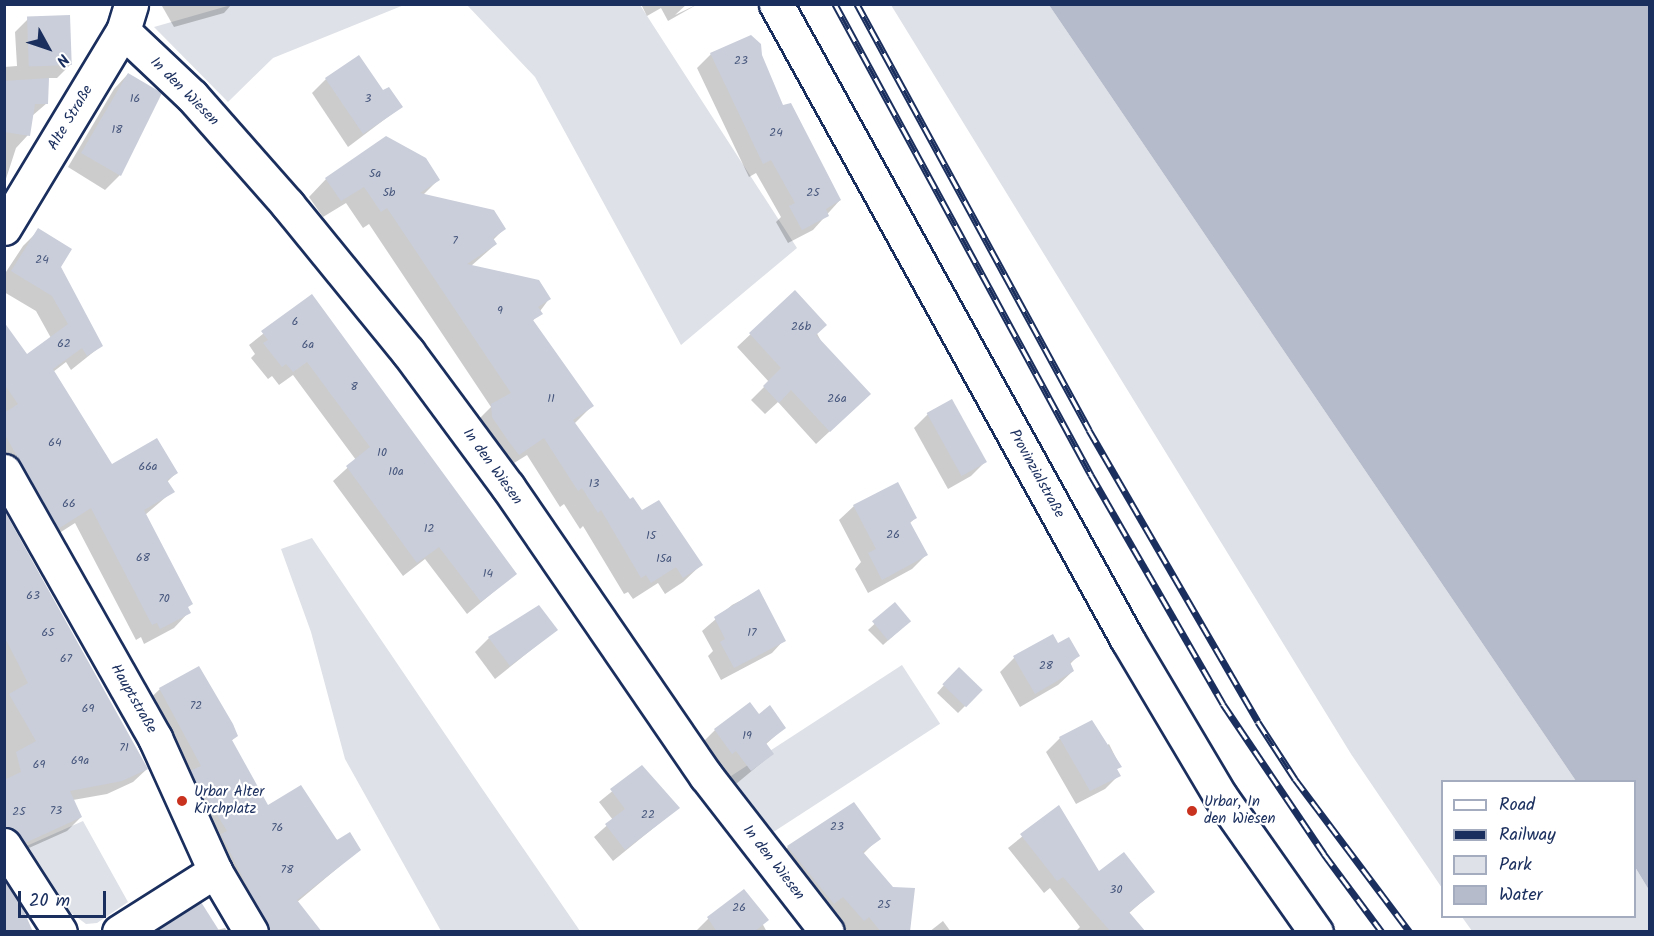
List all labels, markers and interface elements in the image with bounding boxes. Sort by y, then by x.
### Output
north arrow [18,18,78,78]
text: N [49,48,75,72]
street label: In den Wiesen [146,54,222,130]
house number: 23 [734,54,748,68]
street label: Alte Straße [45,82,97,154]
house number: 16 [130,92,140,106]
house number: 3 [365,92,371,106]
house number: 18 [112,123,122,137]
house number: 24 [769,126,783,140]
house number: 5a [369,167,381,181]
house number: 5b [383,186,395,200]
house number: 25 [806,186,820,200]
house number: 7 [452,234,458,248]
house number: 24 [35,253,49,267]
house number: 9 [497,304,503,318]
house number: 6 [292,315,298,329]
house number: 26b [791,320,811,334]
house number: 62 [57,337,71,351]
house number: 6a [302,338,314,352]
house number: 8 [350,380,358,394]
house number: 11 [547,392,555,406]
house number: 26a [827,392,847,406]
street label: In den Wiesen [458,425,526,509]
street label: Provinzialstraße [1004,427,1068,521]
house number: 64 [48,436,62,450]
house number: 10 [377,446,387,460]
house number: 66a [139,460,157,474]
house number: 10a [388,465,404,479]
house number: 13 [589,477,599,491]
house number: 66 [62,497,76,511]
house number: 12 [424,522,434,536]
house number: 26 [886,528,900,542]
house number: 15 [646,529,656,543]
house number: 68 [136,551,150,565]
house number: 15a [656,552,672,566]
house number: 14 [483,567,493,581]
house number: 63 [26,589,40,603]
house number: 70 [158,592,170,606]
house number: 65 [41,626,55,640]
house number: 17 [747,626,757,640]
house number: 67 [60,652,72,666]
house number: 28 [1039,659,1053,673]
street label: Hauptstraße [106,661,160,737]
house number: 72 [190,699,202,713]
house number: 69 [82,702,94,716]
house number: 19 [742,729,752,743]
house number: 71 [119,741,129,755]
house number: 69a [71,754,89,768]
house number: 69 [33,758,45,772]
legend [1441,780,1636,918]
place label: Urbar Alter Kirchplatz [194,783,264,818]
text: Road [1499,791,1535,820]
place label: Urbar, In den Wiesen [1204,793,1275,828]
marker: Urbar Alter Kirchplatz [175,794,189,808]
house number: 73 [50,804,62,818]
marker: Urbar, In den Wiesen [1185,804,1199,818]
house number: 25 [12,805,26,819]
house number: 22 [641,808,655,822]
house number: 23 [830,820,844,834]
house number: 76 [271,821,283,835]
text: Railway [1499,821,1556,850]
street label: In den Wiesen [738,822,808,904]
text: Park [1499,851,1532,880]
house number: 78 [281,863,293,877]
scale bar [21,879,110,917]
text: Water [1499,881,1543,910]
house number: 30 [1110,883,1122,897]
text: 20 m [29,887,70,916]
house number: 25 [877,898,891,912]
house number: 26 [732,901,746,915]

